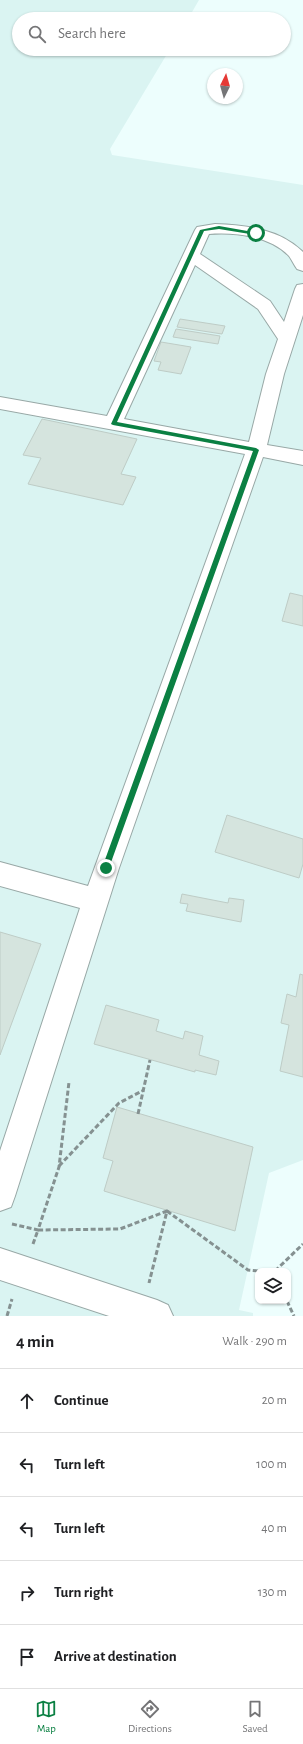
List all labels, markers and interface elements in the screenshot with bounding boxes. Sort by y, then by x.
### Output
search box [12,12,291,56]
icon: search [26,23,48,45]
text: Search here [58,26,126,41]
north arrow [207,68,243,104]
route start [247,224,265,242]
route end [97,859,115,877]
map controls [255,1268,291,1304]
button: layers [255,1268,291,1304]
text: 4 min [16,1333,54,1350]
text: Walk · 290 m [222,1335,287,1348]
icon: ahead [16,1390,38,1412]
text: Continue [54,1393,109,1408]
text: 20 m [262,1394,287,1407]
icon: left [16,1454,38,1476]
text: Turn left [54,1457,105,1472]
text: 100 m [256,1458,287,1471]
icon: left [16,1518,38,1540]
text: Turn left [54,1521,105,1536]
text: 40 m [261,1522,287,1535]
icon: right [16,1582,38,1604]
text: Turn right [54,1585,113,1600]
text: 130 m [258,1586,287,1599]
icon: arrive [16,1646,38,1668]
text: Arrive at destination [54,1649,177,1664]
tab: Map [35,1698,57,1735]
tab: Directions [128,1698,172,1735]
tab: Saved [242,1698,268,1735]

